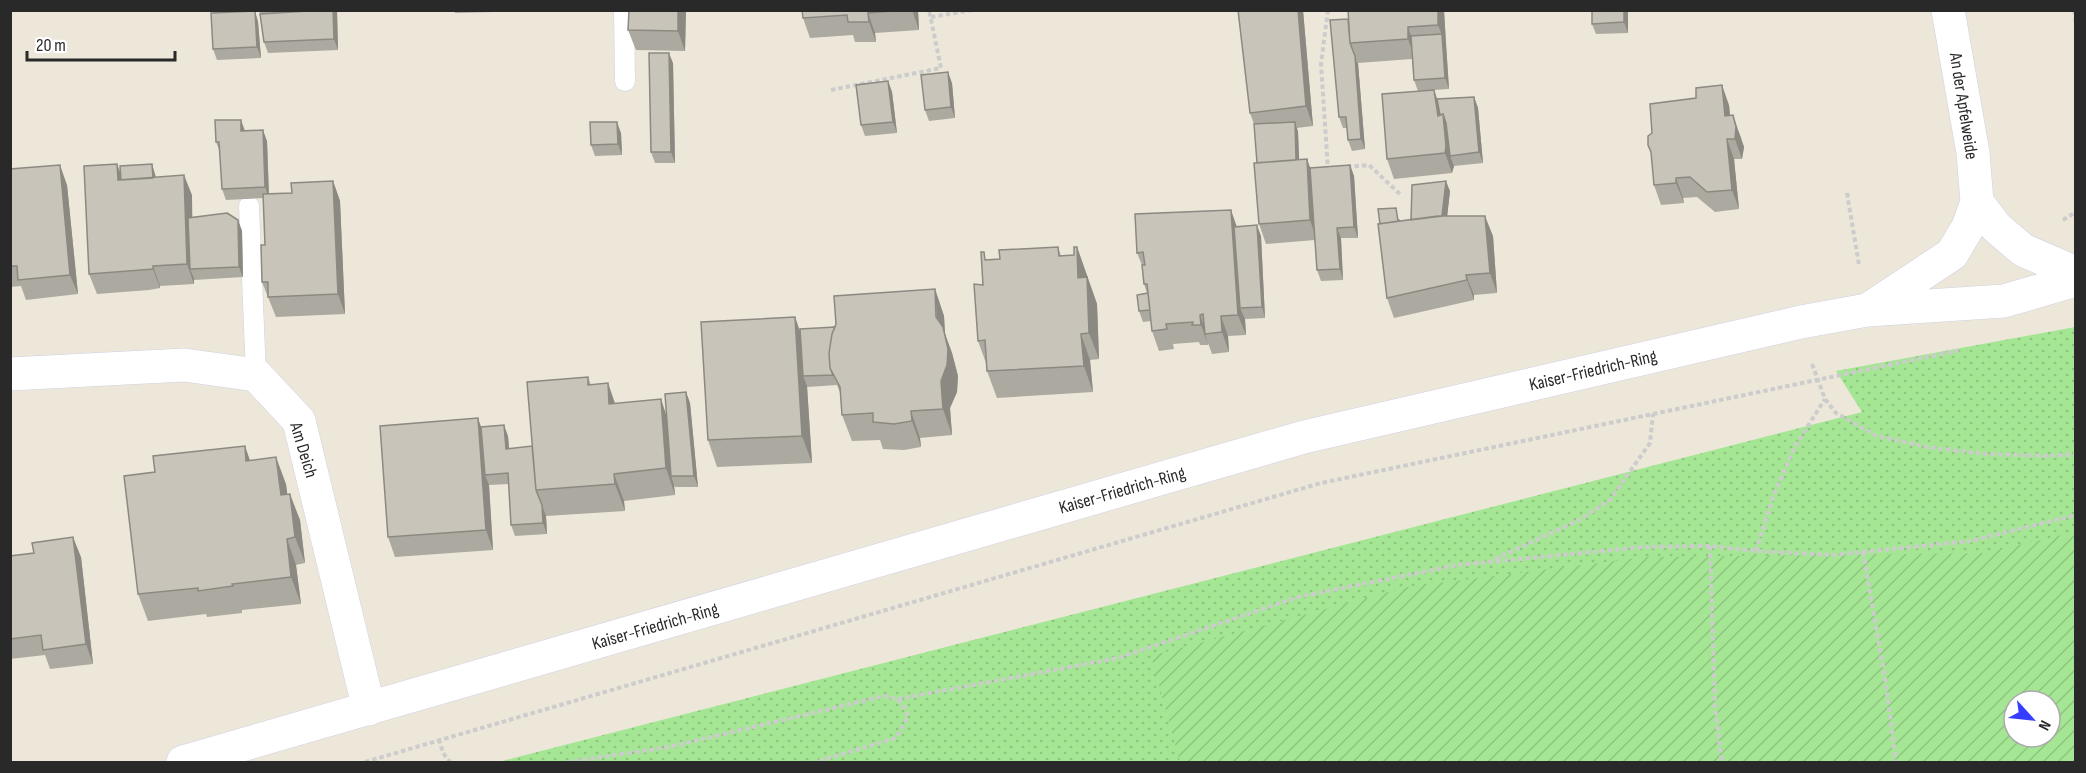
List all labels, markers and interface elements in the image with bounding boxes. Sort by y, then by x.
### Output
scale bar [27,24,176,62]
text: 20 m [36,35,66,56]
street label: An der Apfelweide [1945,50,1982,161]
street label: Kaiser-Friedrich-Ring [1527,346,1659,395]
street label: Am Deich [285,419,322,480]
street label: Kaiser-Friedrich-Ring [1057,462,1188,519]
street label: Kaiser-Friedrich-Ring [590,598,721,655]
north arrow [2002,689,2062,749]
text: N [2034,717,2054,733]

